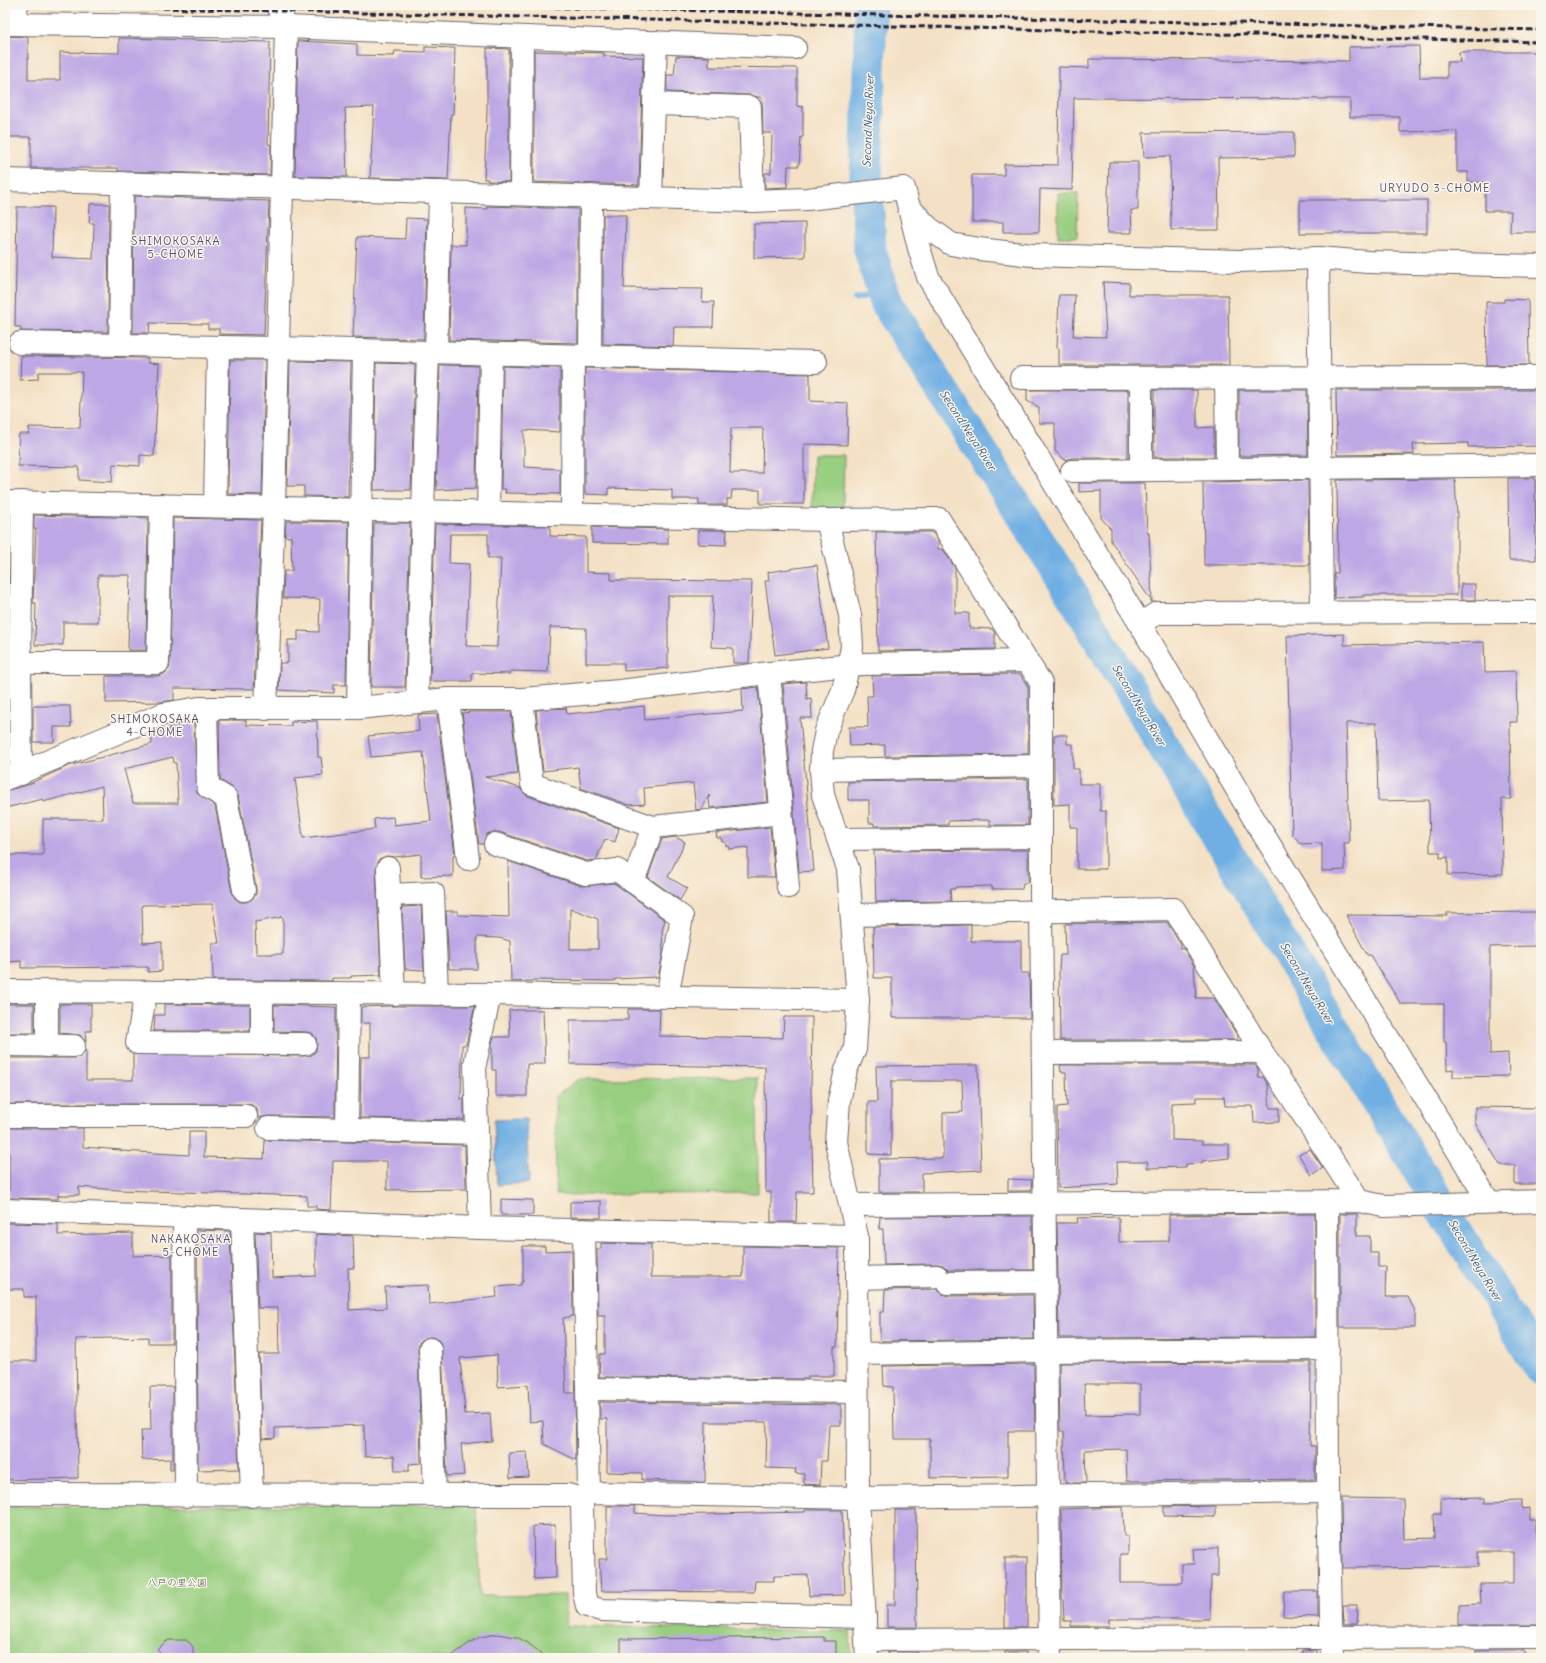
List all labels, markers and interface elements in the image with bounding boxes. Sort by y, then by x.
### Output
water label: Second Neya River [859,73,877,168]
district label: URYUDO 3-CHOME [1380,181,1490,195]
district label: SHIMOKOSAKA 5-CHOME [131,234,221,261]
water label: Second Neya River [937,387,1000,474]
water label: Second Neya River [1109,662,1170,750]
district label: SHIMOKOSAKA 4-CHOME [110,712,200,739]
water label: Second Neya River [1277,940,1338,1028]
water label: Second Neya River [1445,1217,1506,1305]
district label: NAKAKOSAKA 5-CHOME [151,1232,231,1259]
park label: 八戸の里公園 [147,1576,207,1589]

